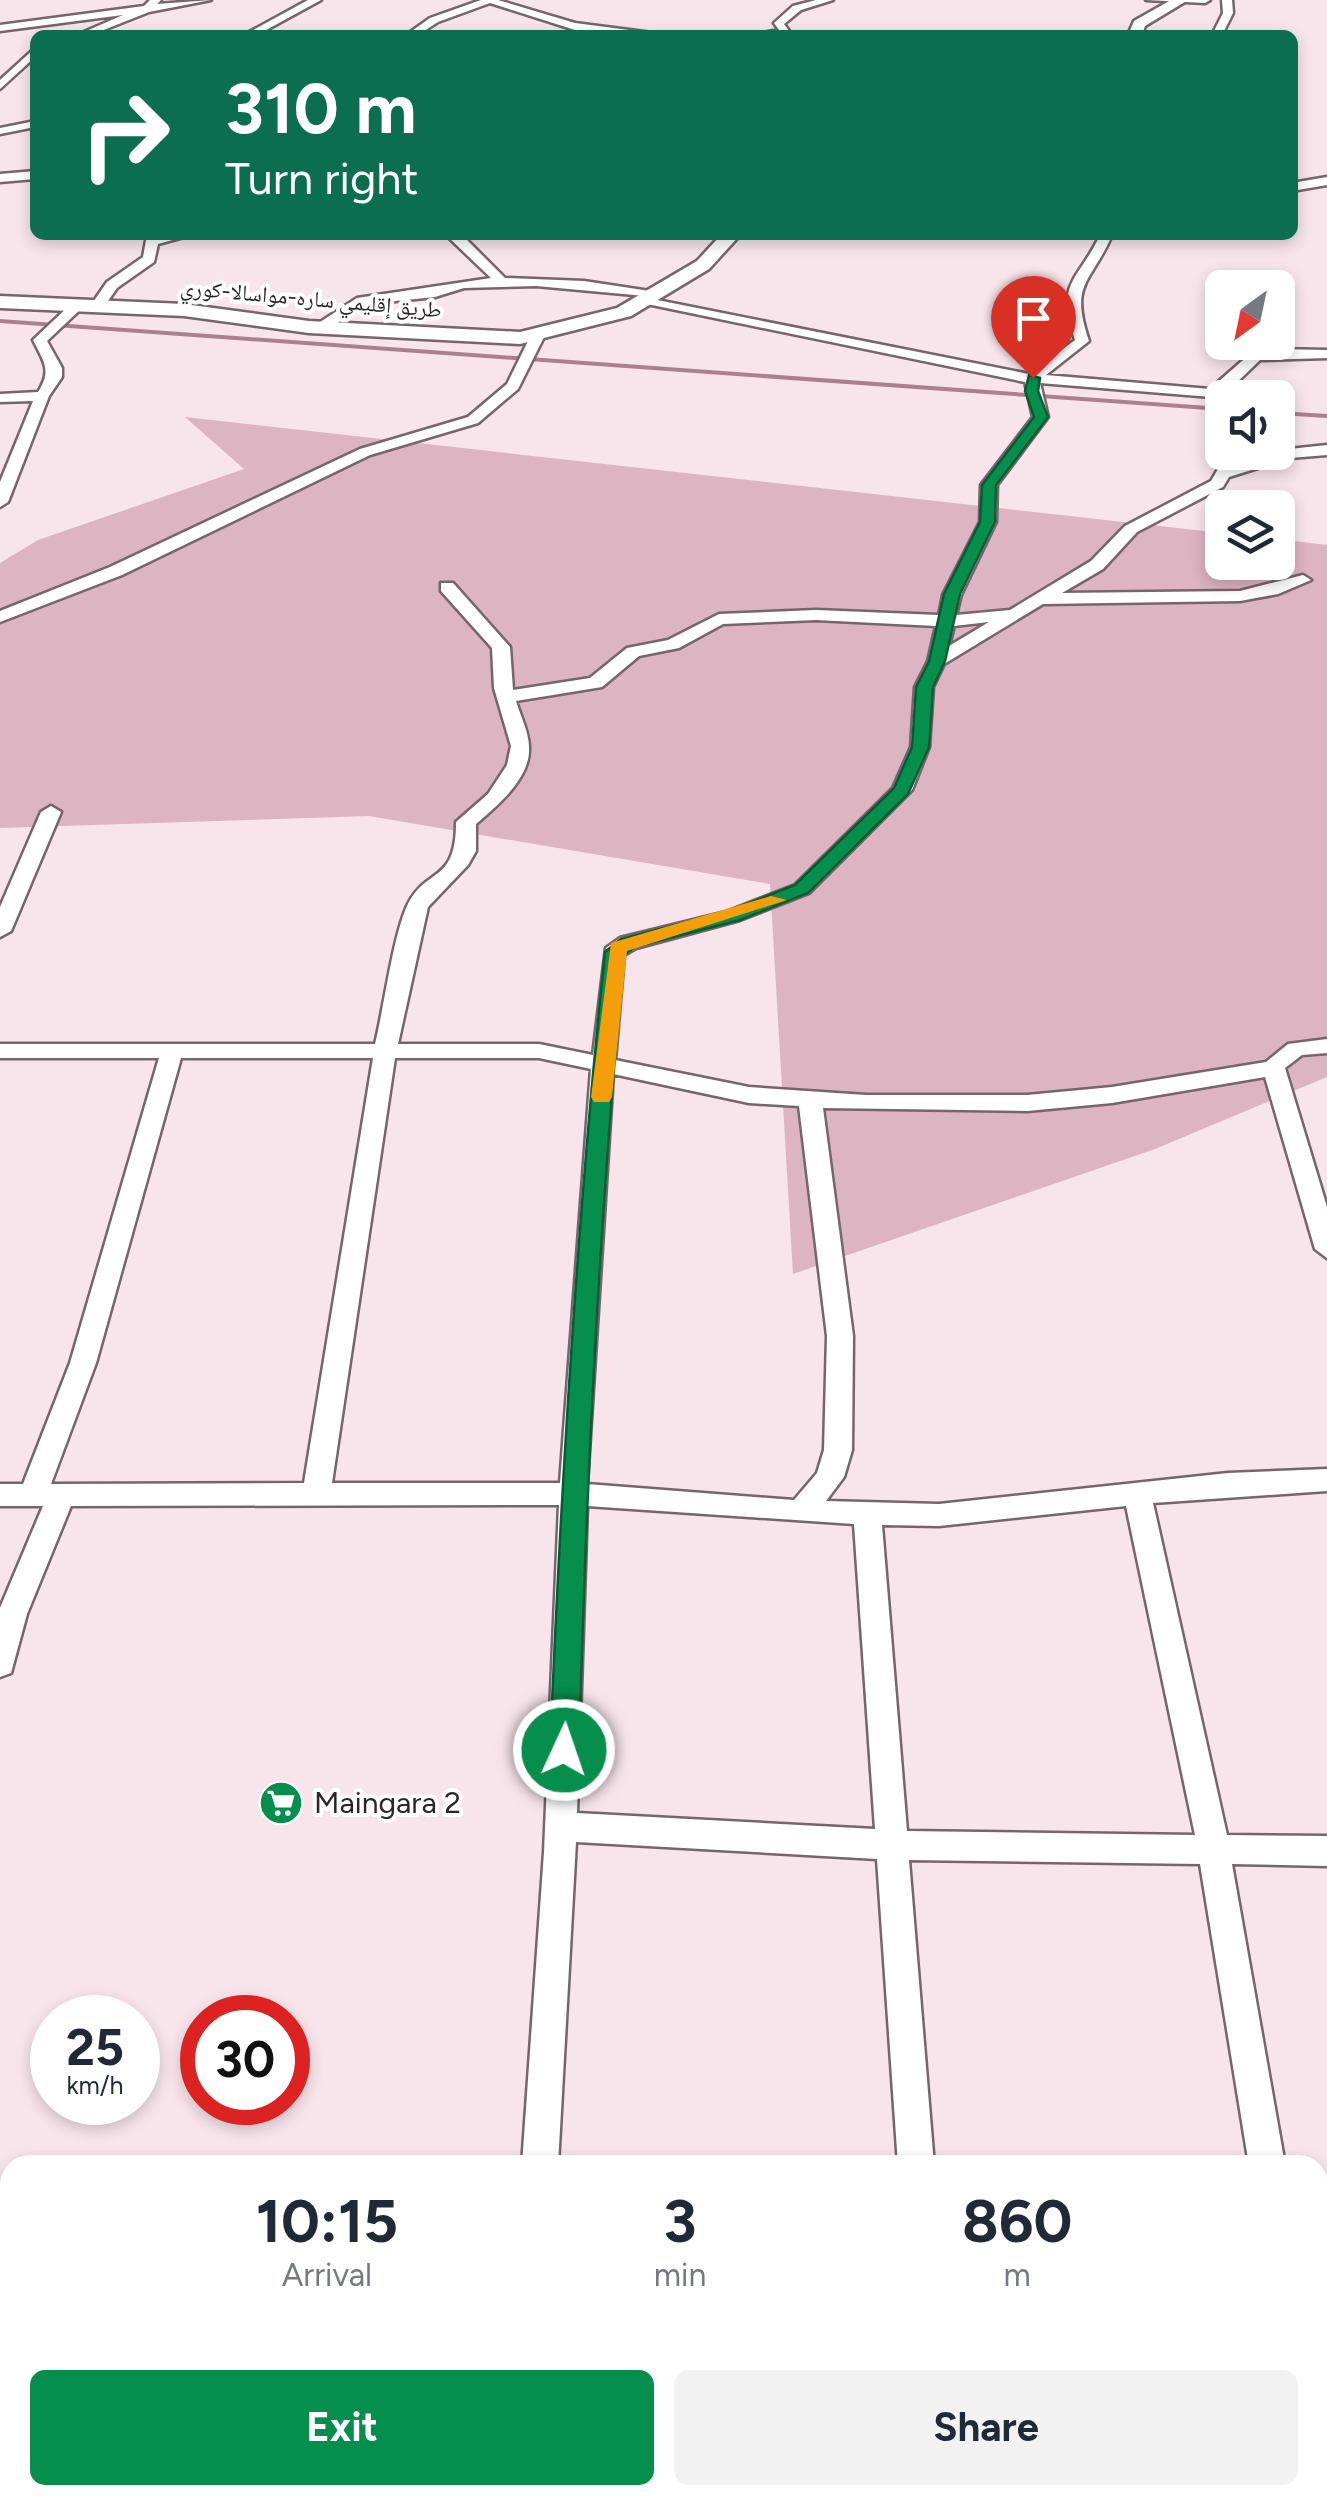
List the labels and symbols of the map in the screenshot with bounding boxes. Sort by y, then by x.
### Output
north arrow [1205,270,1295,360]
street label: طريق إقليمي ساره-مواسالا-كوري [179,274,443,327]
pin [991,276,1076,379]
position arrow [512,1698,616,1802]
supermarket icon: Maingara 2 [258,1780,304,1826]
place label: Maingara 2 [314,1784,461,1821]
speed limit sign: 30 [180,1995,310,2125]

